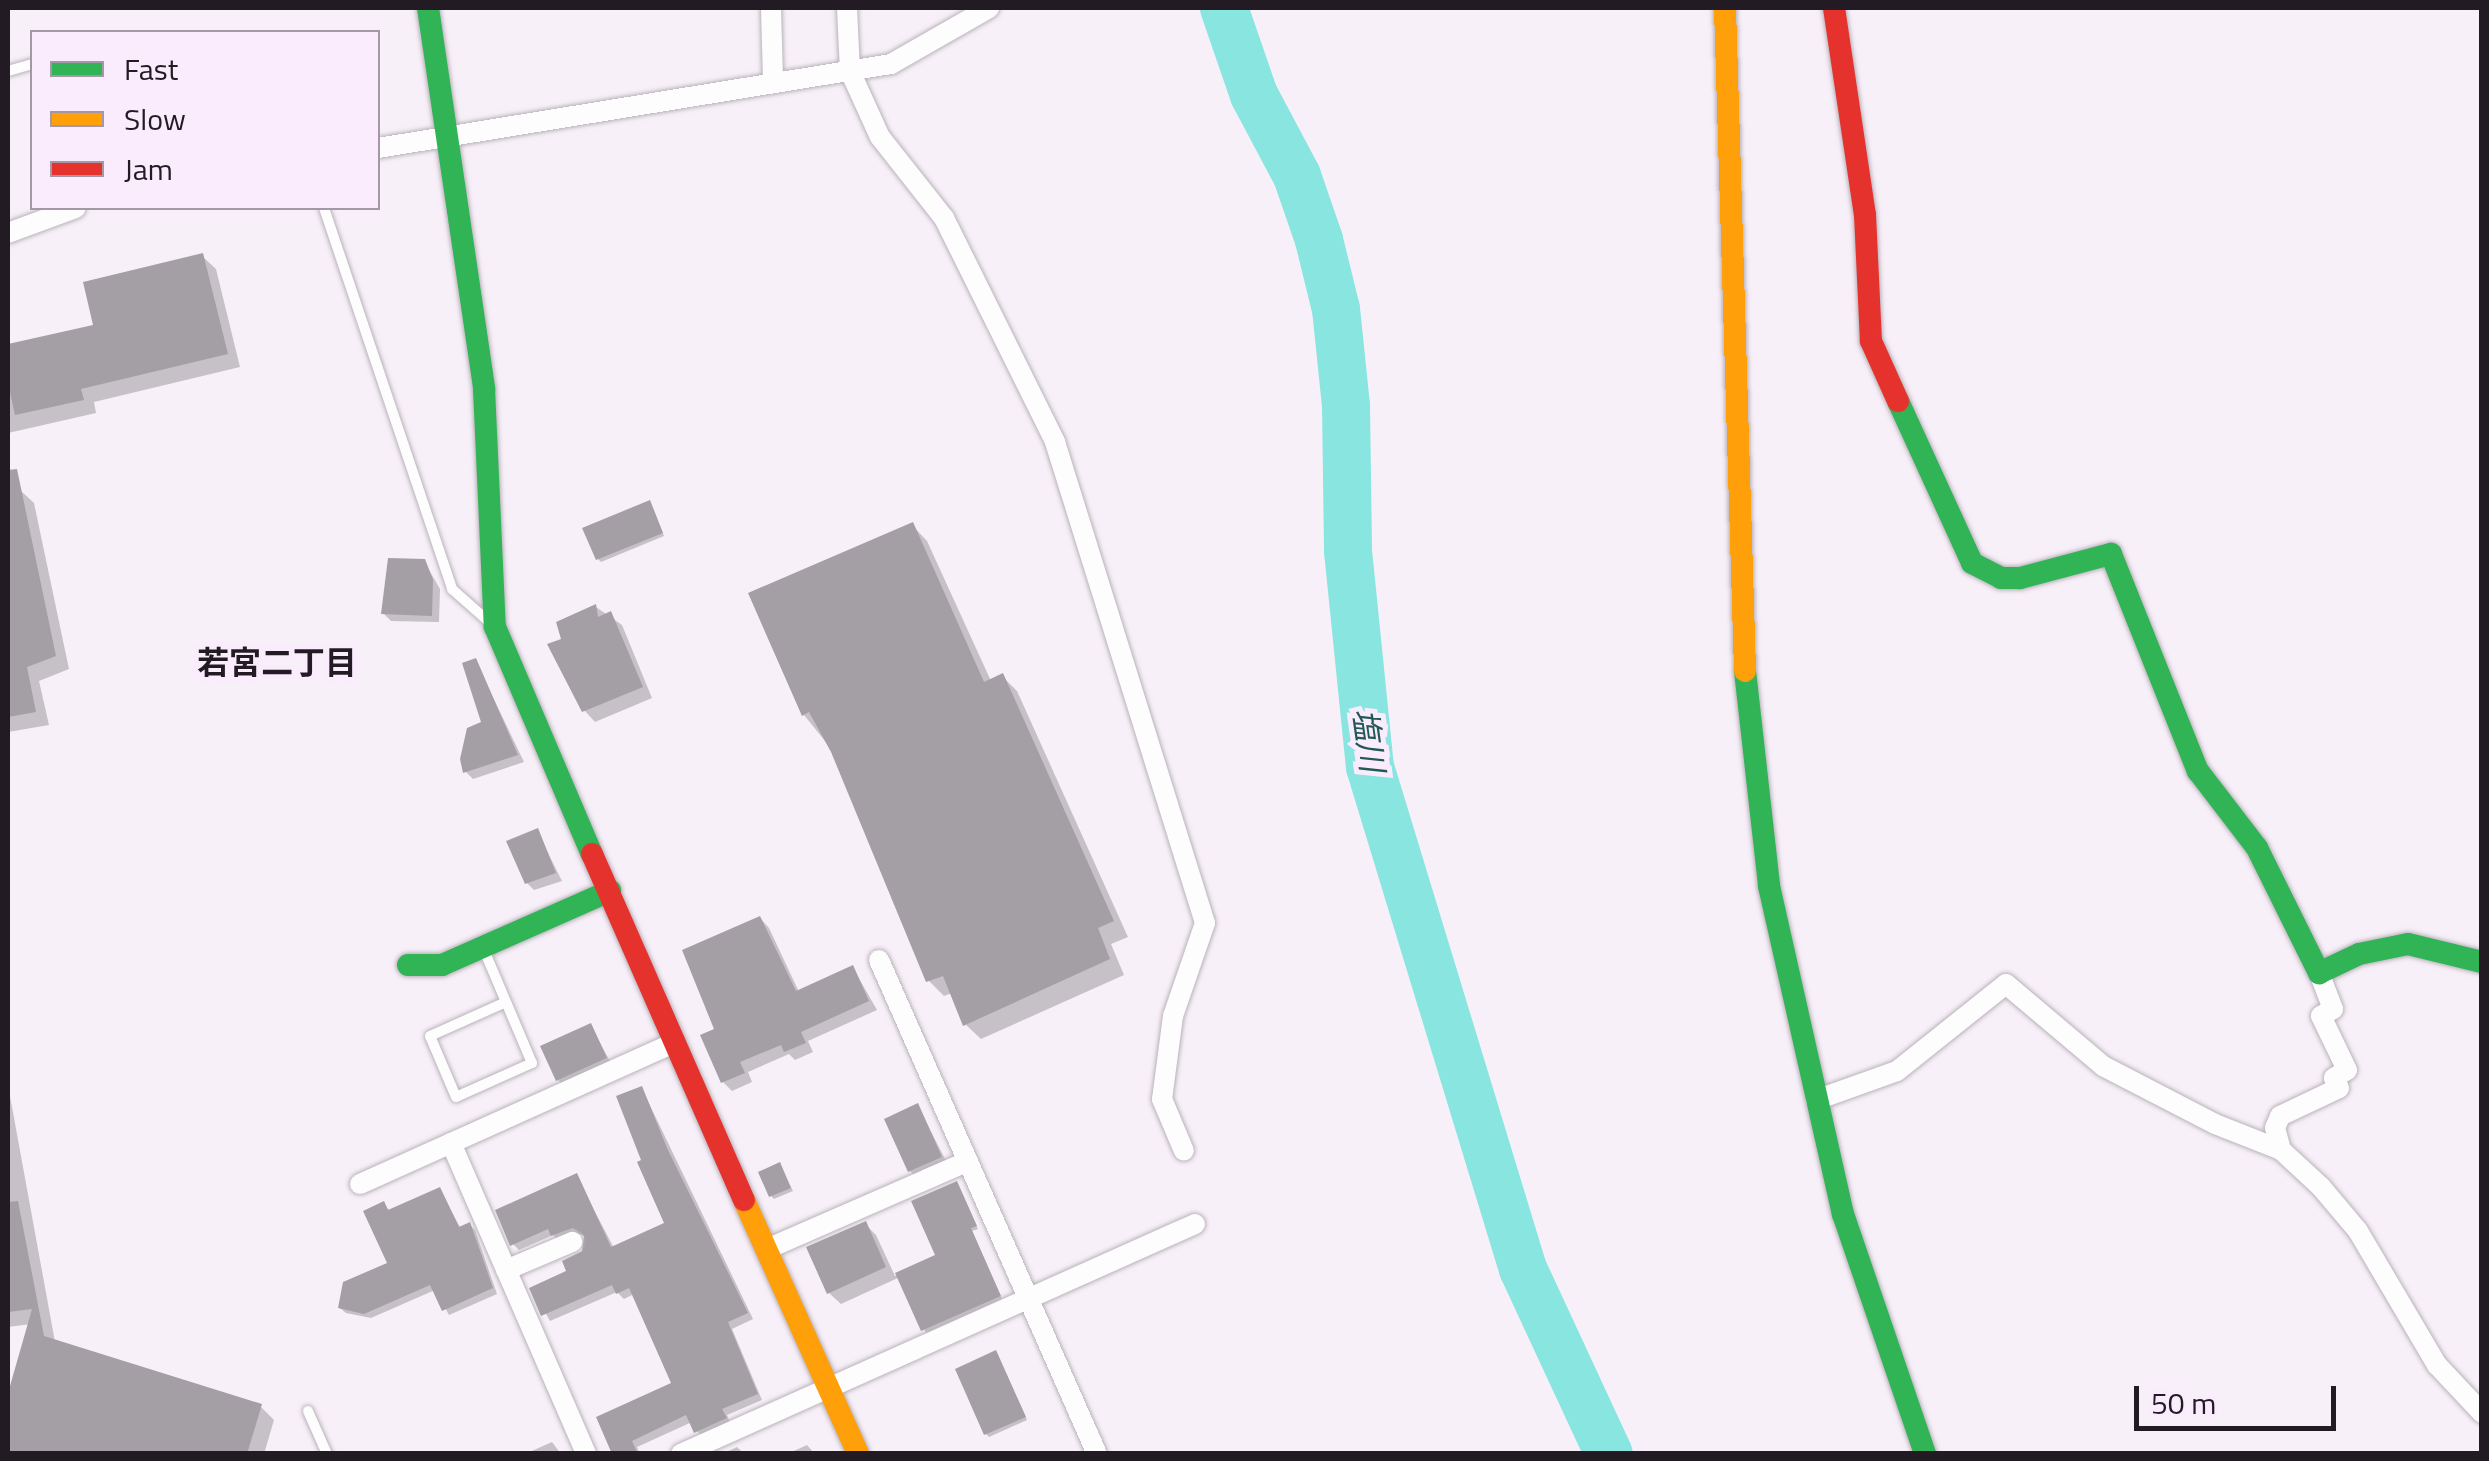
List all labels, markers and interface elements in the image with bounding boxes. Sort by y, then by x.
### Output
legend [30,30,380,210]
text: Fast [124,46,178,92]
text: Slow [124,96,186,142]
text: Jam [124,146,173,192]
district label: 若宮二丁目 [197,643,357,681]
water label: 塩川 [1346,706,1392,774]
scale bar [2139,1366,2342,1428]
text: 50 m [2151,1380,2216,1426]

